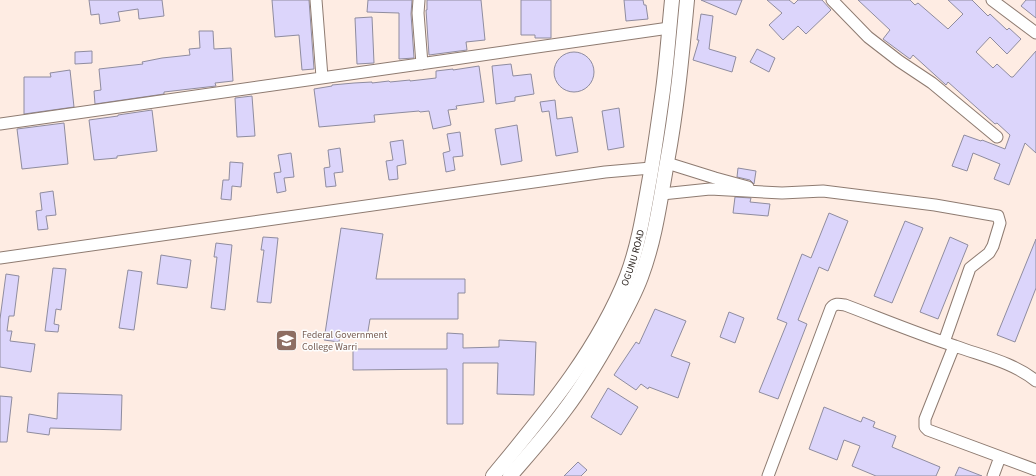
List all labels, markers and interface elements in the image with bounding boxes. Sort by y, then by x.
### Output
street label: OGUNU ROAD [618,228,648,288]
school or university icon: Federal Government College Warri [274,327,300,353]
place label: Federal Government College Warri [302,328,388,354]

